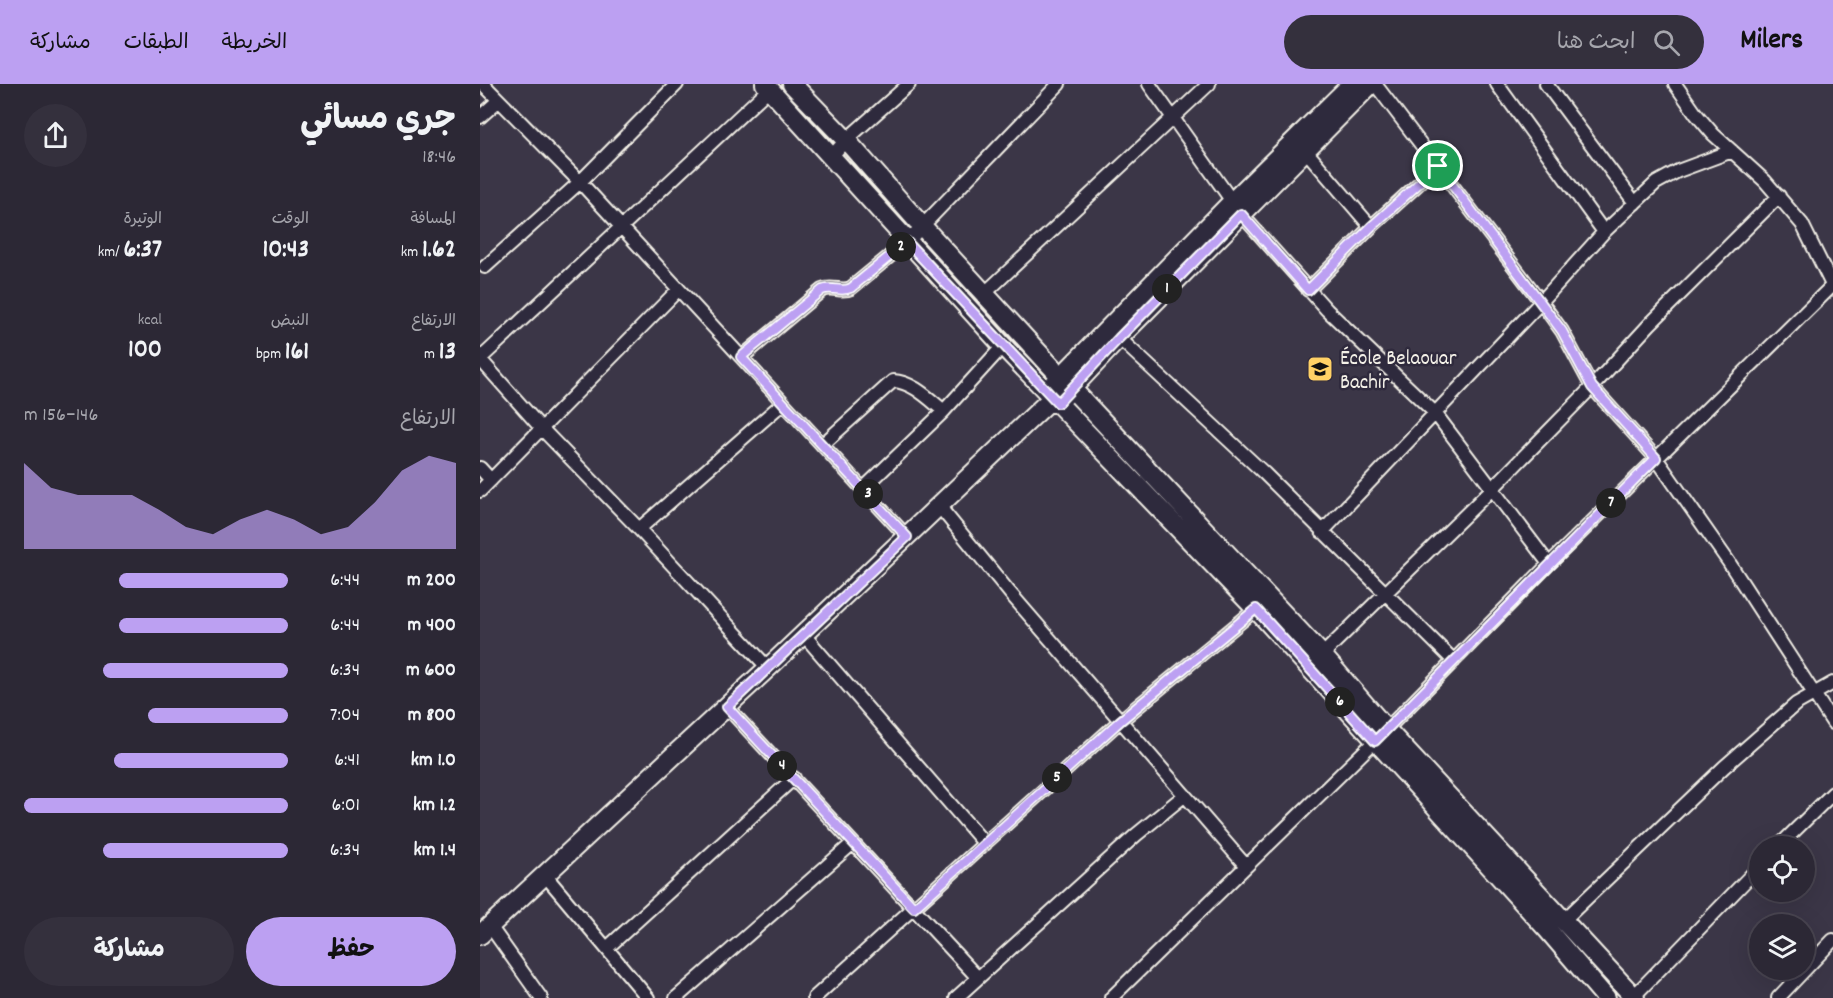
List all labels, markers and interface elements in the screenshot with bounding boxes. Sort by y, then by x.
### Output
search box [1284,15,1704,69]
text: Milers [1740,22,1803,62]
icon: search [1650,26,1683,59]
text: ابحث هنا [1557,28,1635,59]
text: مشاركة [30,29,91,59]
text: الطبقات [124,29,189,59]
text: الخريطة [222,29,287,59]
text: جري مسائي [300,98,456,145]
button: share [24,104,87,167]
pin [1412,140,1463,191]
text: 18:46 [422,144,456,172]
icon: arrive [1421,149,1454,182]
text: الوتيرة [123,208,162,231]
text: الوقت [272,208,309,231]
text: المسافة [410,208,456,231]
text: 6:37 [123,232,162,269]
text: 10:43 [262,232,309,269]
text: 1.62 [422,232,456,269]
pin: 2 [886,232,916,262]
text: 2 [898,235,905,258]
text: /km [98,241,123,264]
text: km [401,241,422,264]
pin: 1 [1152,274,1182,304]
text: 1 [1165,277,1169,300]
text: kcal [138,309,162,332]
text: النبض [271,310,309,333]
text: الارتفاع [411,310,456,333]
text: 100 [128,332,162,369]
text: 161 [285,334,309,371]
text: 13 [439,334,456,371]
text: bpm [256,343,285,366]
text: m [424,343,439,366]
place label: École Belaouar Bachir [1340,345,1457,399]
school or university icon: École Belaouar Bachir [1305,354,1335,384]
text: 146–156 m [24,402,98,430]
text: الارتفاع [400,406,456,434]
pin: 3 [853,479,883,509]
text: 3 [864,482,872,505]
pin: 7 [1596,488,1626,518]
text: 7 [1608,491,1614,514]
text: 6:44 [330,567,360,595]
text: 200 m [407,567,456,595]
text: 6:44 [330,612,360,640]
text: 400 m [408,612,456,640]
text: 6:34 [330,657,360,685]
text: 600 m [406,657,456,685]
pin: 6 [1325,687,1355,717]
text: 6 [1336,690,1344,713]
text: 7:04 [330,702,360,730]
text: 800 m [408,702,456,730]
text: 6:41 [334,747,360,775]
text: 1.0 km [411,747,456,775]
pin: 4 [767,751,797,781]
text: 4 [779,754,785,777]
pin: 5 [1042,763,1072,793]
text: 5 [1053,766,1061,789]
text: 6:01 [332,792,360,820]
text: 1.2 km [413,792,456,820]
map controls [1749,836,1815,980]
button: locate [1749,836,1815,902]
text: 6:34 [330,837,360,865]
text: 1.4 km [413,837,456,865]
button: layers [1749,914,1815,980]
button: مشاركة [24,917,234,986]
button: حفظ [246,917,456,986]

